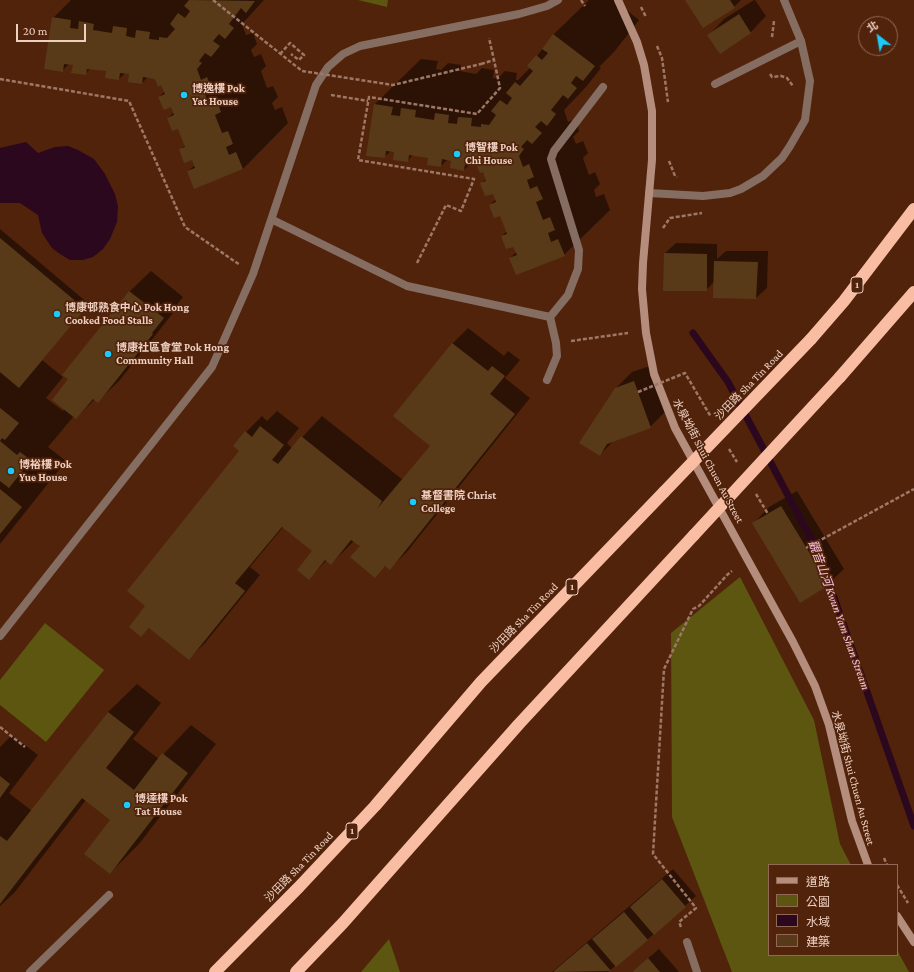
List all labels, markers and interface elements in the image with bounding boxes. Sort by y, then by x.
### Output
scale bar [18,16,88,42]
north arrow [858,16,898,56]
text: 北 [865,19,880,35]
text: 20 m [23,24,47,38]
place label: 博逸樓 Pok Yat House [192,82,245,108]
marker: 博逸樓 Pok Yat House [179,90,189,100]
place label: 博智樓 Pok Chi House [465,141,518,167]
marker: 博智樓 Pok Chi House [452,149,462,159]
road number: 1 [851,277,863,293]
place label: 博康邨熟食中心 Pok Hong Cooked Food Stalls [65,301,189,327]
marker: 博康邨熟食中心 Pok Hong Cooked Food Stalls [52,309,62,319]
place label: 博康社區會堂 Pok Hong Community Hall [116,341,229,367]
street label: 沙田路 Sha Tin Road [712,347,786,423]
marker: 博康社區會堂 Pok Hong Community Hall [103,349,113,359]
street label: 水泉坳街 Shui Chuen Au Street [670,397,746,525]
place label: 博裕樓 Pok Yue House [19,458,72,484]
marker: 博裕樓 Pok Yue House [6,466,16,476]
place label: 基督書院 Christ College [421,489,496,515]
marker: 基督書院 Christ College [408,497,418,507]
water label: 觀音山河 Kwun Yam Shan Stream [805,538,873,692]
road number: 1 [566,579,578,595]
street label: 沙田路 Sha Tin Road [487,580,561,656]
street label: 水泉坳街 Shui Chuen Au Street [829,709,877,847]
place label: 博達樓 Pok Tat House [135,792,188,818]
marker: 博達樓 Pok Tat House [122,800,132,810]
road number: 1 [346,823,358,839]
street label: 沙田路 Sha Tin Road [262,829,336,905]
legend [768,864,898,956]
text: 道路 [806,875,830,889]
text: 公園 [806,895,830,909]
text: 水域 [806,915,830,929]
text: 建築 [806,935,830,949]

